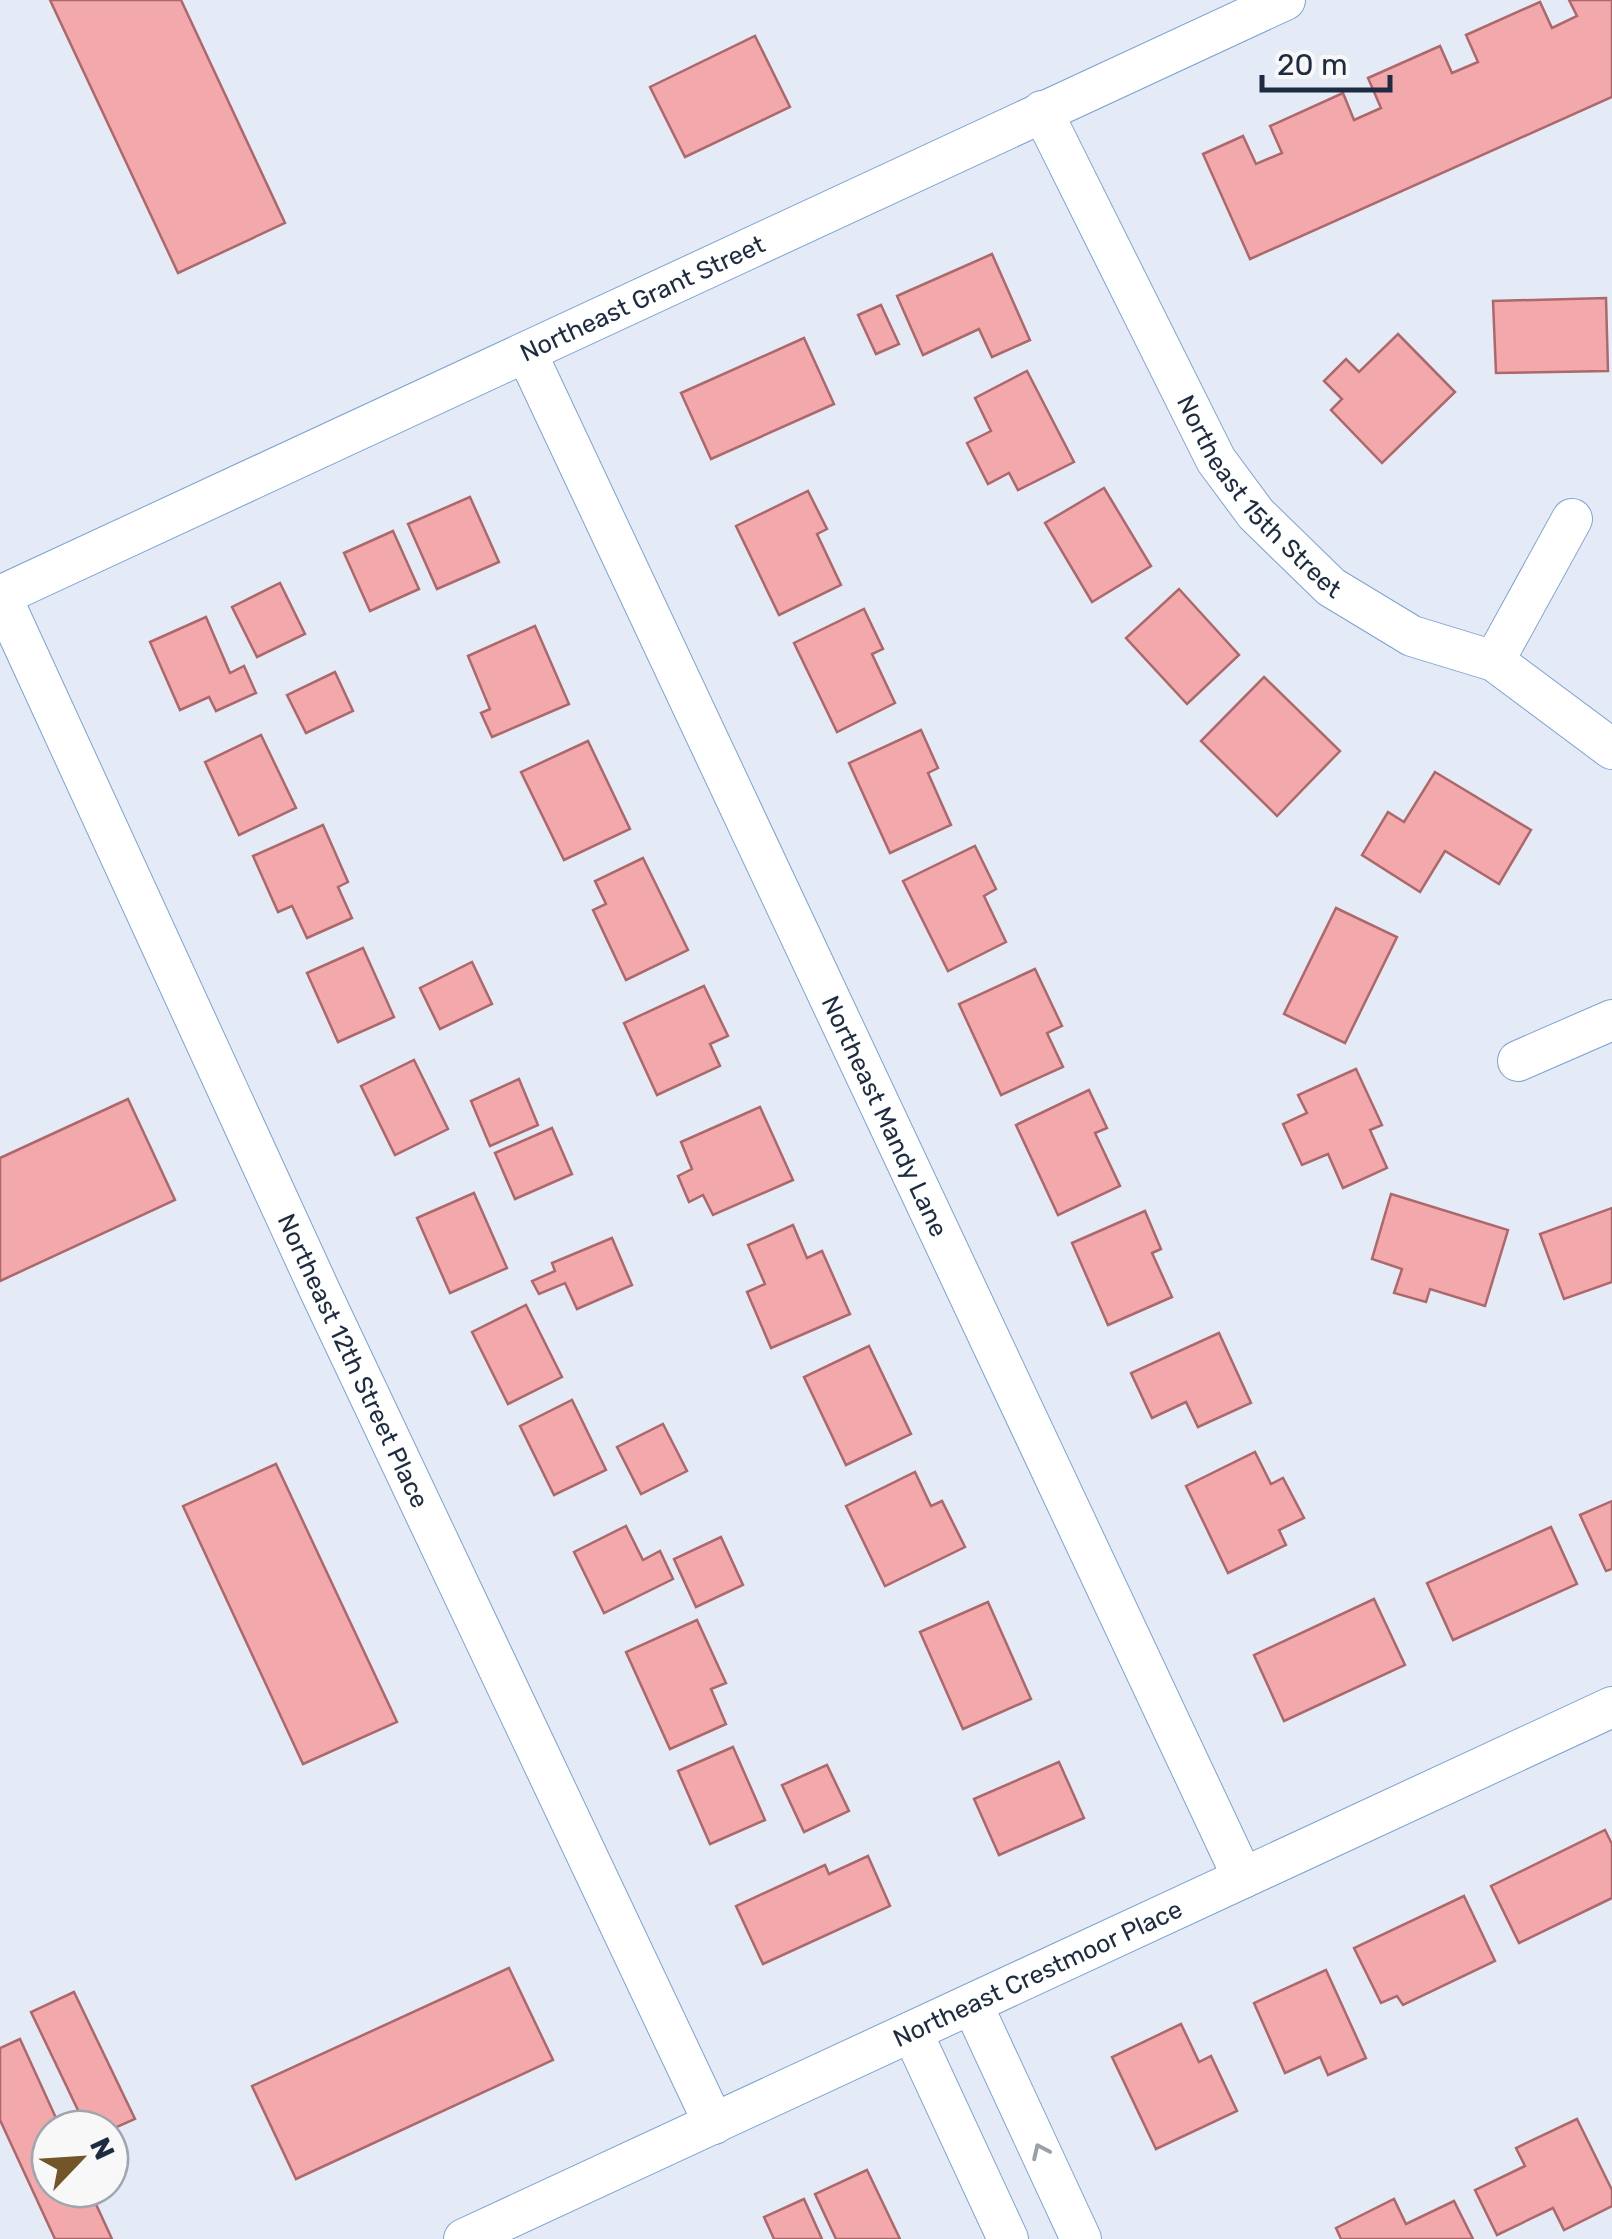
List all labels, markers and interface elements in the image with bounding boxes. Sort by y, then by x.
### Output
scale bar [1262,30,1390,92]
text: 20 m [1277,47,1348,83]
street label: Northeast Grant Street [515,229,769,367]
street label: Northeast 15th Street [1171,390,1346,604]
street label: Northeast Mandy Lane [816,991,954,1241]
street label: Northeast 12th Street Place [272,1209,435,1512]
street label: Northeast Crestmoor Place [888,1894,1186,2053]
north arrow [30,2109,130,2209]
text: N [83,2133,121,2165]
one-way arrow [1033,2143,1053,2161]

